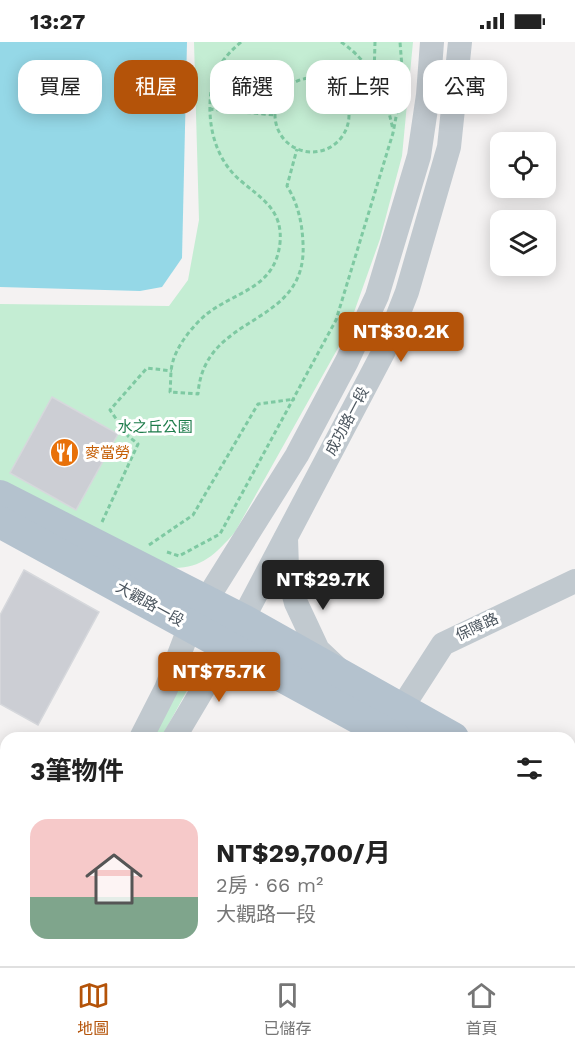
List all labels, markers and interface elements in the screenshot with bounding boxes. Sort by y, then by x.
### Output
text: 13:27 [30,9,85,34]
chip: 買屋 [18,60,102,114]
chip: 租屋 [114,60,198,114]
chip: 篩選 [210,60,294,114]
chip: 新上架 [306,60,411,114]
chip: 公寓 [423,60,507,114]
map controls [490,132,556,276]
button: locate [490,132,556,198]
button: layers [490,210,556,276]
pin: NT$30.2K [339,312,463,363]
text: NT$30.2K [353,319,449,343]
street label: 成功路一段 [321,384,373,458]
park label: 水之丘公園 [117,418,193,436]
restaurant icon: 麥當勞 [48,437,80,469]
place label: 麥當勞 [85,444,130,462]
pin: NT$29.7K [261,560,385,611]
text: NT$29.7K [276,567,370,591]
street label: 大觀路一段 [113,578,187,630]
street label: 保障路 [453,609,501,645]
pin: NT$75.7K [157,652,281,703]
text: NT$75.7K [172,659,266,683]
icon: filters [513,752,546,785]
text: 3筆物件 [30,756,123,786]
text: NT$29,700/月 [216,838,391,868]
icon: home [78,843,150,915]
text: 2房 · 66 m² [216,873,323,897]
text: 大觀路一段 [216,902,316,926]
tab: 地圖 [77,979,110,1039]
tab: 已儲存 [263,979,312,1039]
tab: 首頁 [465,979,498,1039]

